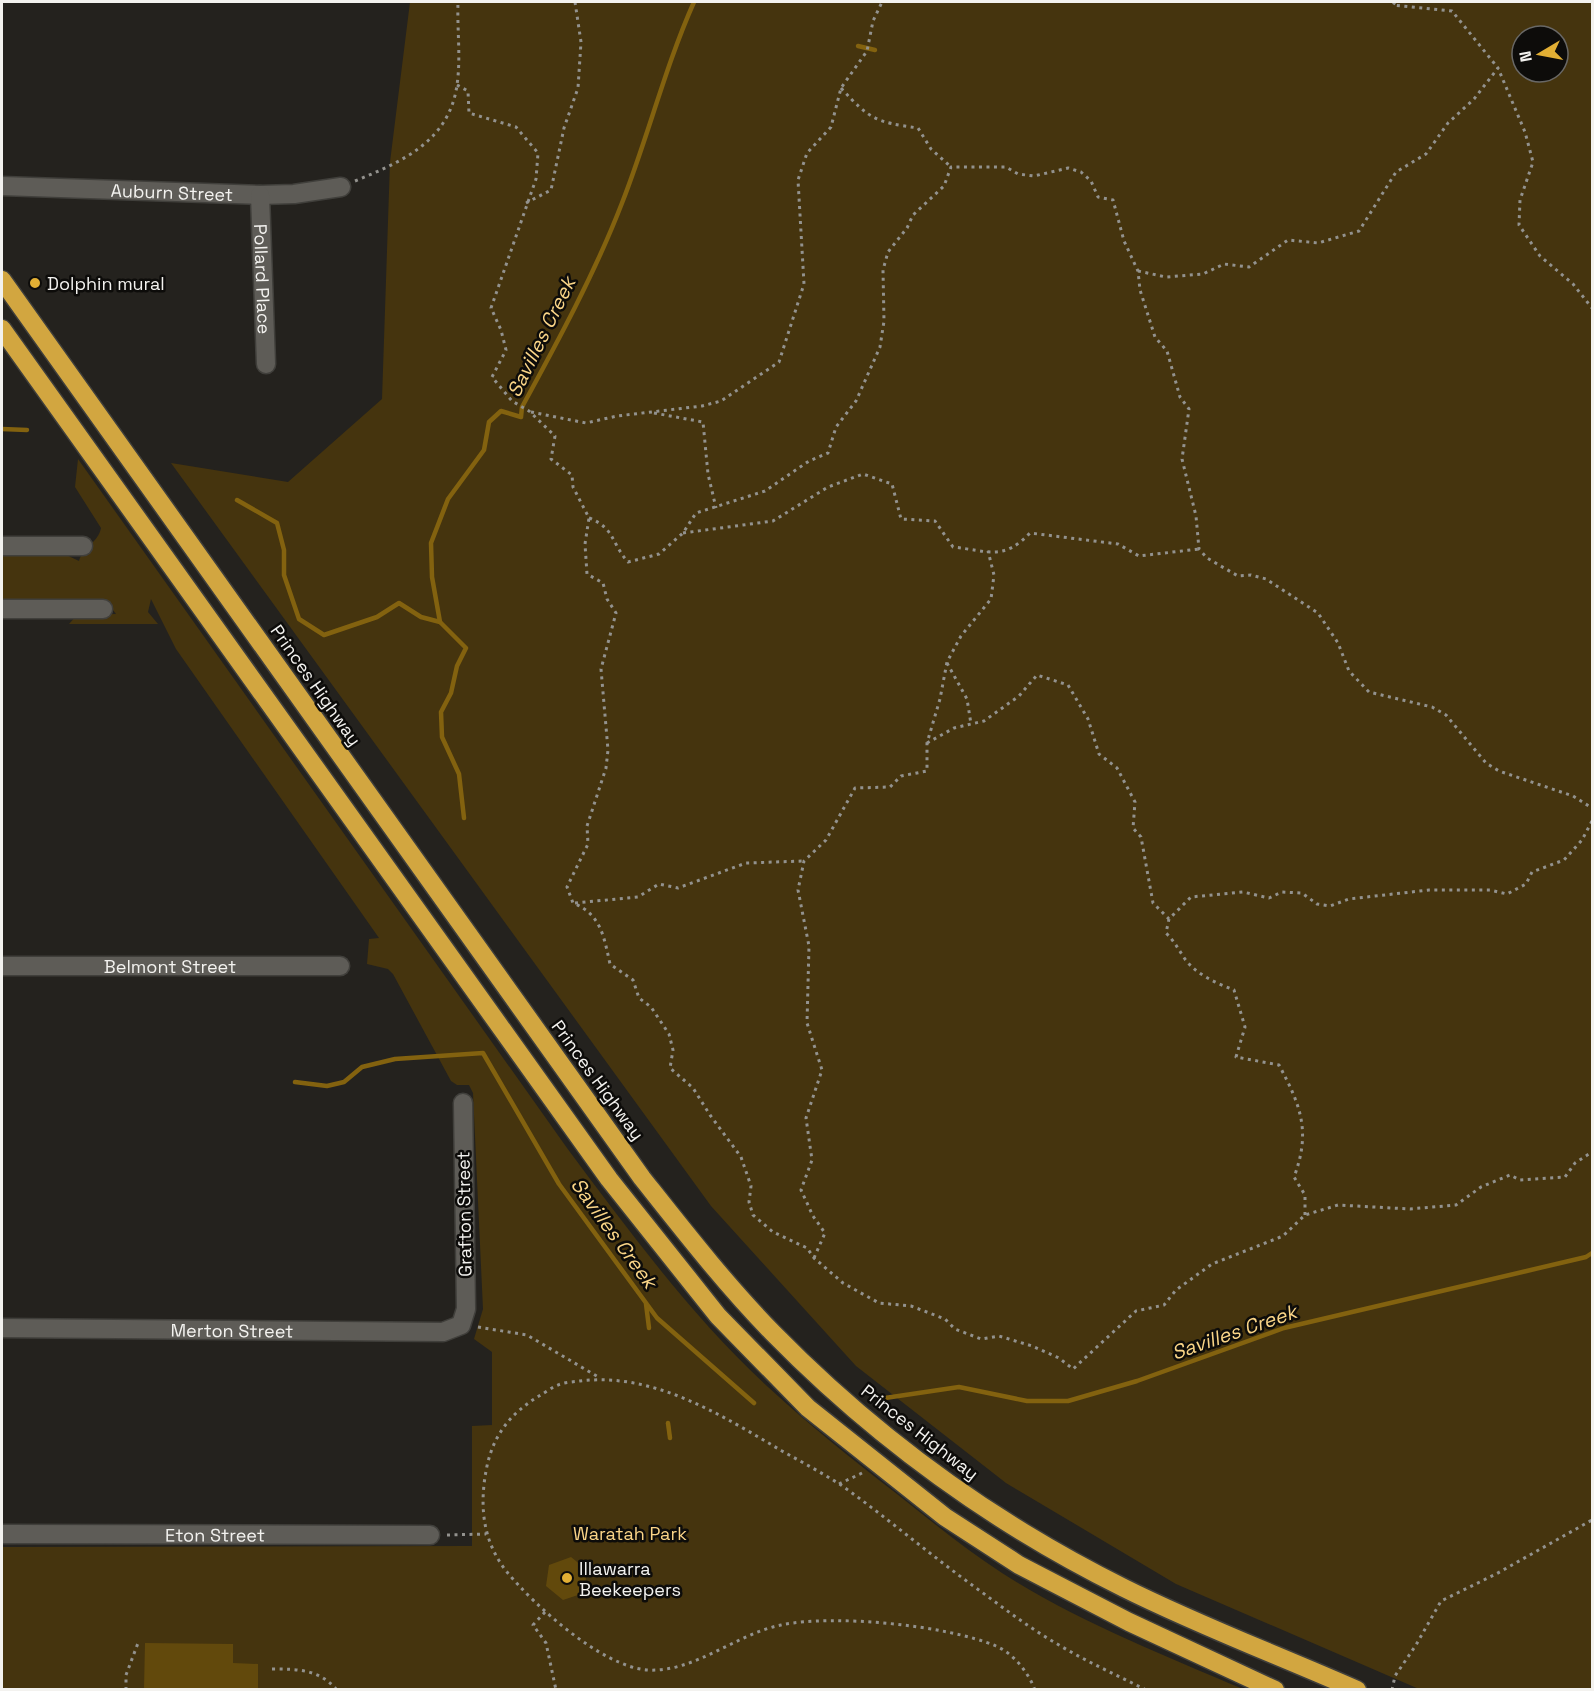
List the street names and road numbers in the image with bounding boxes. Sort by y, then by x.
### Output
street label: Auburn Street [110,178,234,206]
street label: Pollard Place [250,223,276,334]
street label: Princes Highway [266,620,366,750]
street label: Belmont Street [104,955,236,978]
street label: Princes Highway [547,1016,649,1144]
street label: Grafton Street [451,1151,477,1277]
street label: Merton Street [170,1318,294,1342]
street label: Princes Highway [857,1379,983,1485]
street label: Eton Street [165,1523,265,1546]

